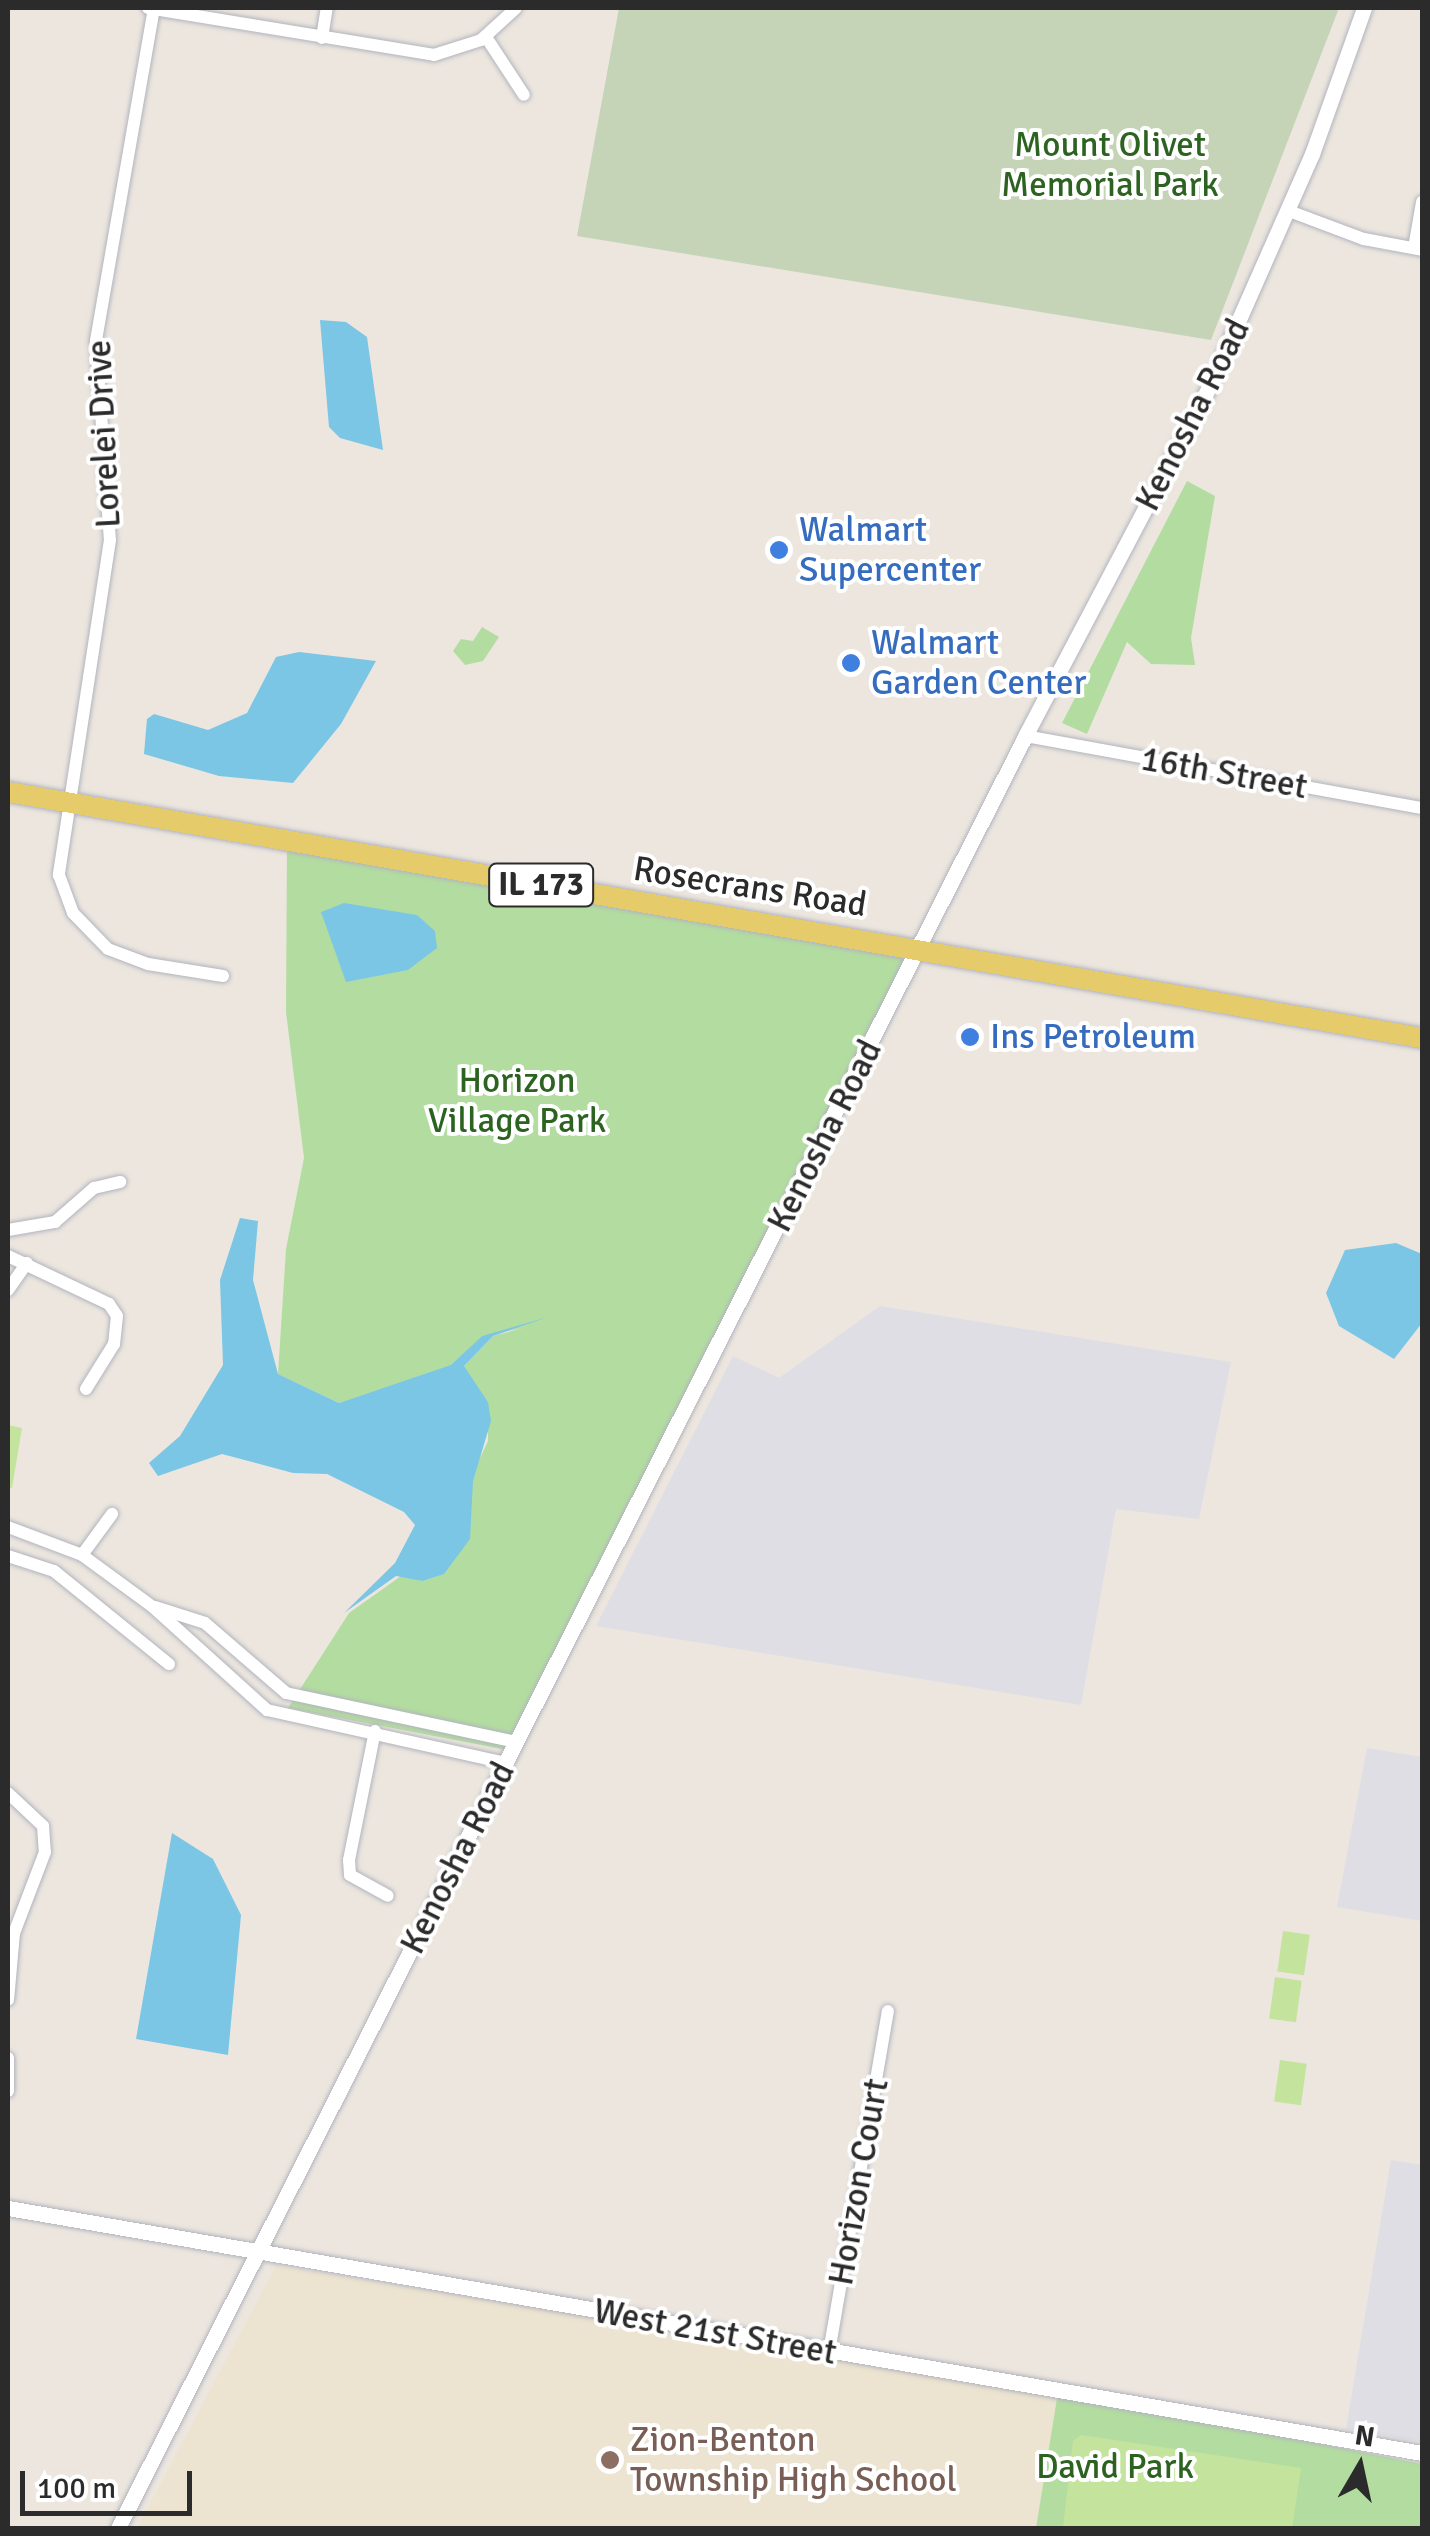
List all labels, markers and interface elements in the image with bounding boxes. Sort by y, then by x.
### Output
park label: Mount Olivet Memorial Park [1001,124,1219,206]
street label: Kenosha Road [1127,312,1259,518]
street label: Lorelei Drive [78,339,130,529]
place label: Walmart Supercenter [799,509,981,591]
marker: Walmart Supercenter [768,539,790,561]
place label: Walmart Garden Center [871,622,1086,704]
marker: Walmart Garden Center [840,652,862,674]
street label: 16th Street [1138,738,1310,808]
street label: Rosecrans Road [630,848,870,926]
road number: IL 173 [486,858,596,912]
place label: Ins Petroleum [990,1016,1196,1058]
marker: Ins Petroleum [959,1026,981,1048]
street label: Kenosha Road [759,1033,891,1239]
park label: Horizon Village Park [428,1060,606,1142]
street label: Kenosha Road [392,1755,524,1961]
street label: Horizon Court [820,2075,898,2289]
street label: West 21st Street [591,2290,839,2374]
north arrow [1310,2416,1410,2516]
text: N [1352,2418,1377,2455]
place label: Zion-Benton Township High School [630,2419,957,2501]
park label: David Park [1036,2446,1194,2488]
marker: Zion-Benton Township High School [599,2449,621,2471]
scale bar [25,2451,198,2513]
text: 100 m [37,2470,116,2507]

